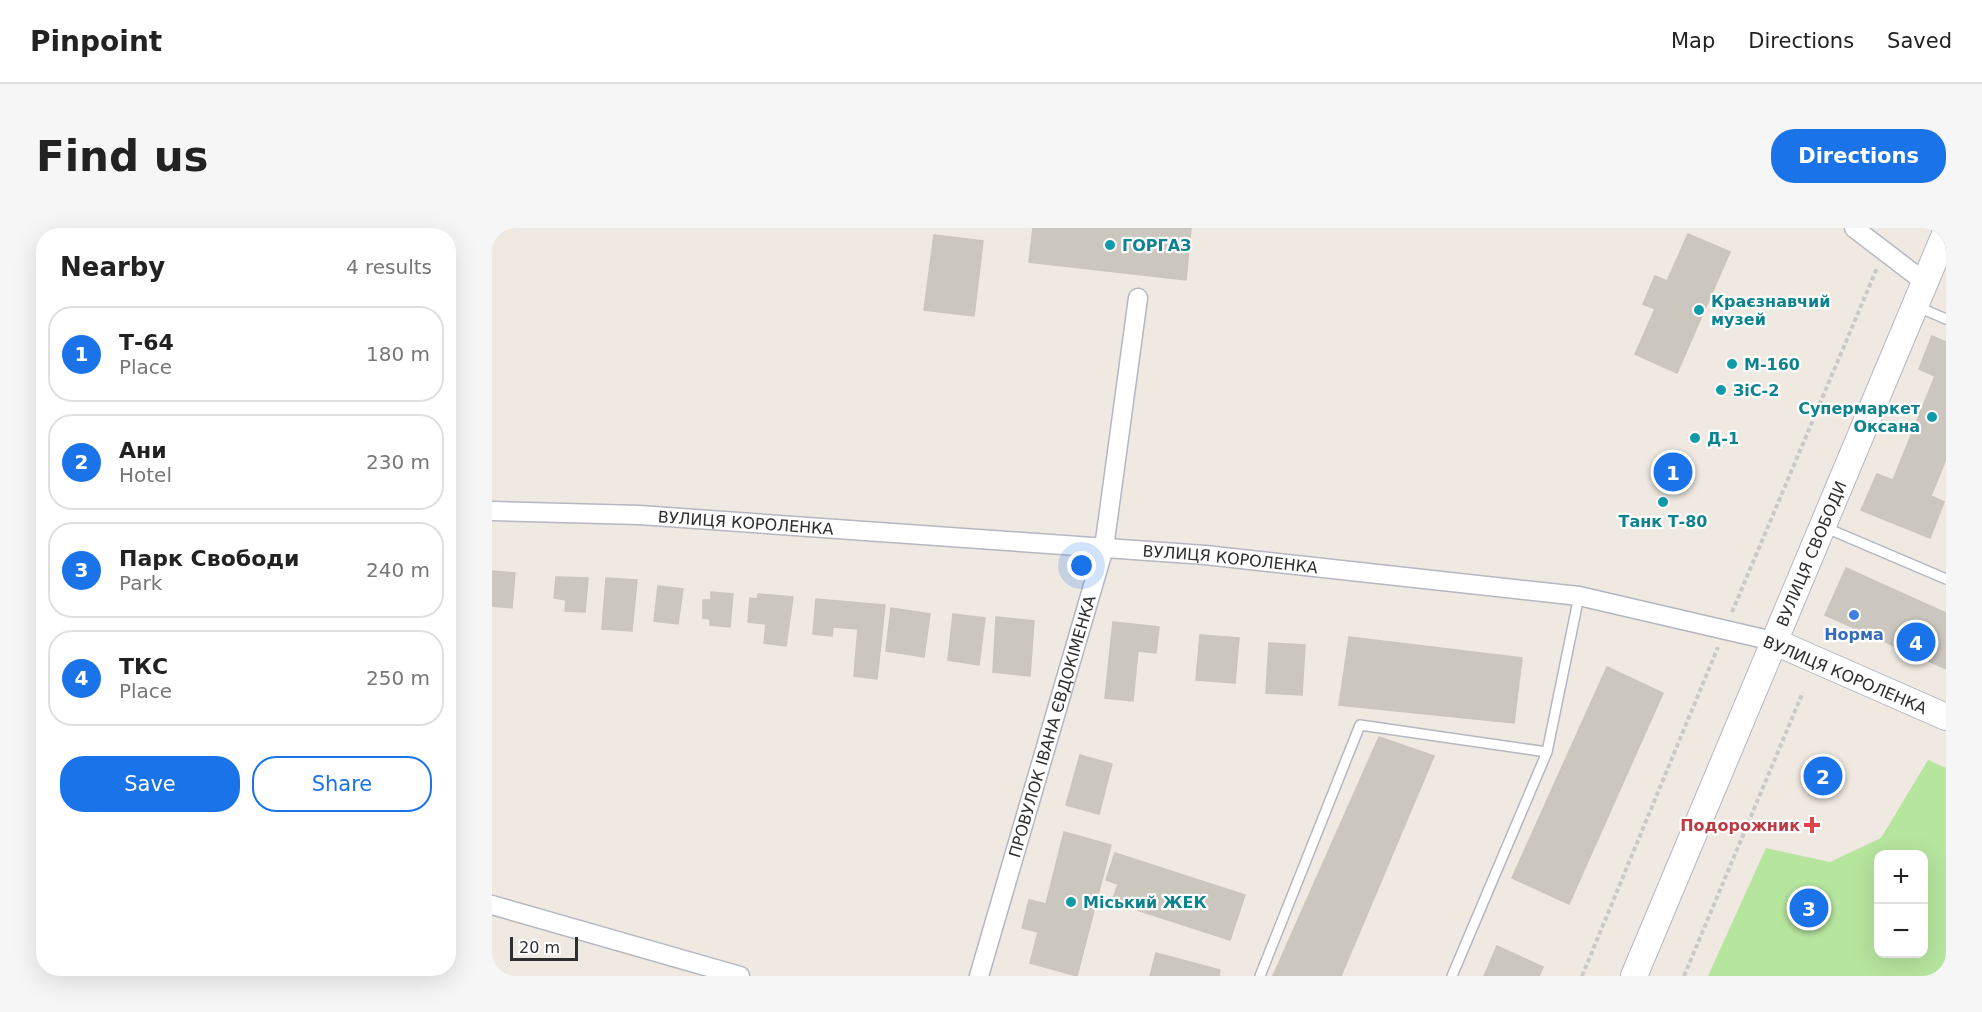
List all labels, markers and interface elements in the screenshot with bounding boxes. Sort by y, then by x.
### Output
text: Pinpoint [30,25,162,58]
text: Map [1671,29,1715,53]
text: Directions [1748,29,1854,53]
text: Saved [1887,29,1952,53]
button: Directions [1771,129,1946,183]
text: Find us [36,132,209,181]
place label: ГОРГАЗ [1122,236,1191,255]
marker: ГОРГАЗ [1103,238,1117,252]
text: Nearby [60,252,165,282]
text: 4 results [346,255,432,279]
place label: Краєзнавчий музей [1711,292,1831,329]
marker: Краєзнавчий музей [1692,303,1706,317]
text: Т-64 [119,330,174,355]
text: 1 [75,342,88,366]
text: 180 m [366,342,430,366]
text: Place [119,355,172,379]
place label: М-160 [1744,355,1800,374]
marker: М-160 [1725,357,1739,371]
place label: ЗіС-2 [1733,381,1779,400]
marker: ЗіС-2 [1714,383,1728,397]
place label: Супермаркет Оксана [1798,399,1921,436]
marker: Супермаркет Оксана [1925,410,1939,424]
place label: Д-1 [1707,429,1739,448]
marker: Д-1 [1688,431,1702,445]
text: Ани [119,438,167,463]
text: 2 [75,450,88,474]
text: 230 m [366,450,430,474]
pin: 1 [1654,450,1692,494]
text: Hotel [119,463,172,487]
street label: ВУЛИЦЯ СВОБОДИ [1772,478,1850,629]
marker: Танк Т-80 [1656,495,1670,509]
street label: ВУЛИЦЯ КОРОЛЕНКА [657,507,834,538]
place label: Танк Т-80 [1618,512,1708,531]
street label: ВУЛИЦЯ КОРОЛЕНКА [1142,541,1319,577]
text: Парк Свободи [119,546,299,571]
your location [1067,551,1096,580]
text: 3 [75,558,88,582]
text: 240 m [366,558,430,582]
text: Park [119,571,162,595]
street label: ПРОВУЛОК ІВАНА ЄВДОКІМЕНКА [1005,593,1099,860]
marker: Норма [1847,608,1861,622]
pin: 4 [1896,620,1936,664]
place label: Норма [1824,625,1884,644]
street label: ВУЛИЦЯ КОРОЛЕНКА [1760,632,1930,718]
text: ТКС [119,654,168,679]
text: 4 [75,666,88,690]
text: 250 m [366,666,430,690]
text: Place [119,679,172,703]
pin: 2 [1804,754,1842,798]
button: Save [60,756,240,812]
button: Share [252,756,432,812]
place label: Подорожник [1680,816,1800,835]
marker: Подорожник [1805,818,1819,832]
map controls [1874,850,1928,958]
button: + [1874,850,1928,904]
pin: 3 [1790,886,1828,930]
place label: Міський ЖЕК [1083,893,1206,912]
marker: Міський ЖЕК [1064,895,1078,909]
button: − [1874,904,1928,958]
scale bar [510,934,578,962]
text: 20 m [519,938,560,957]

